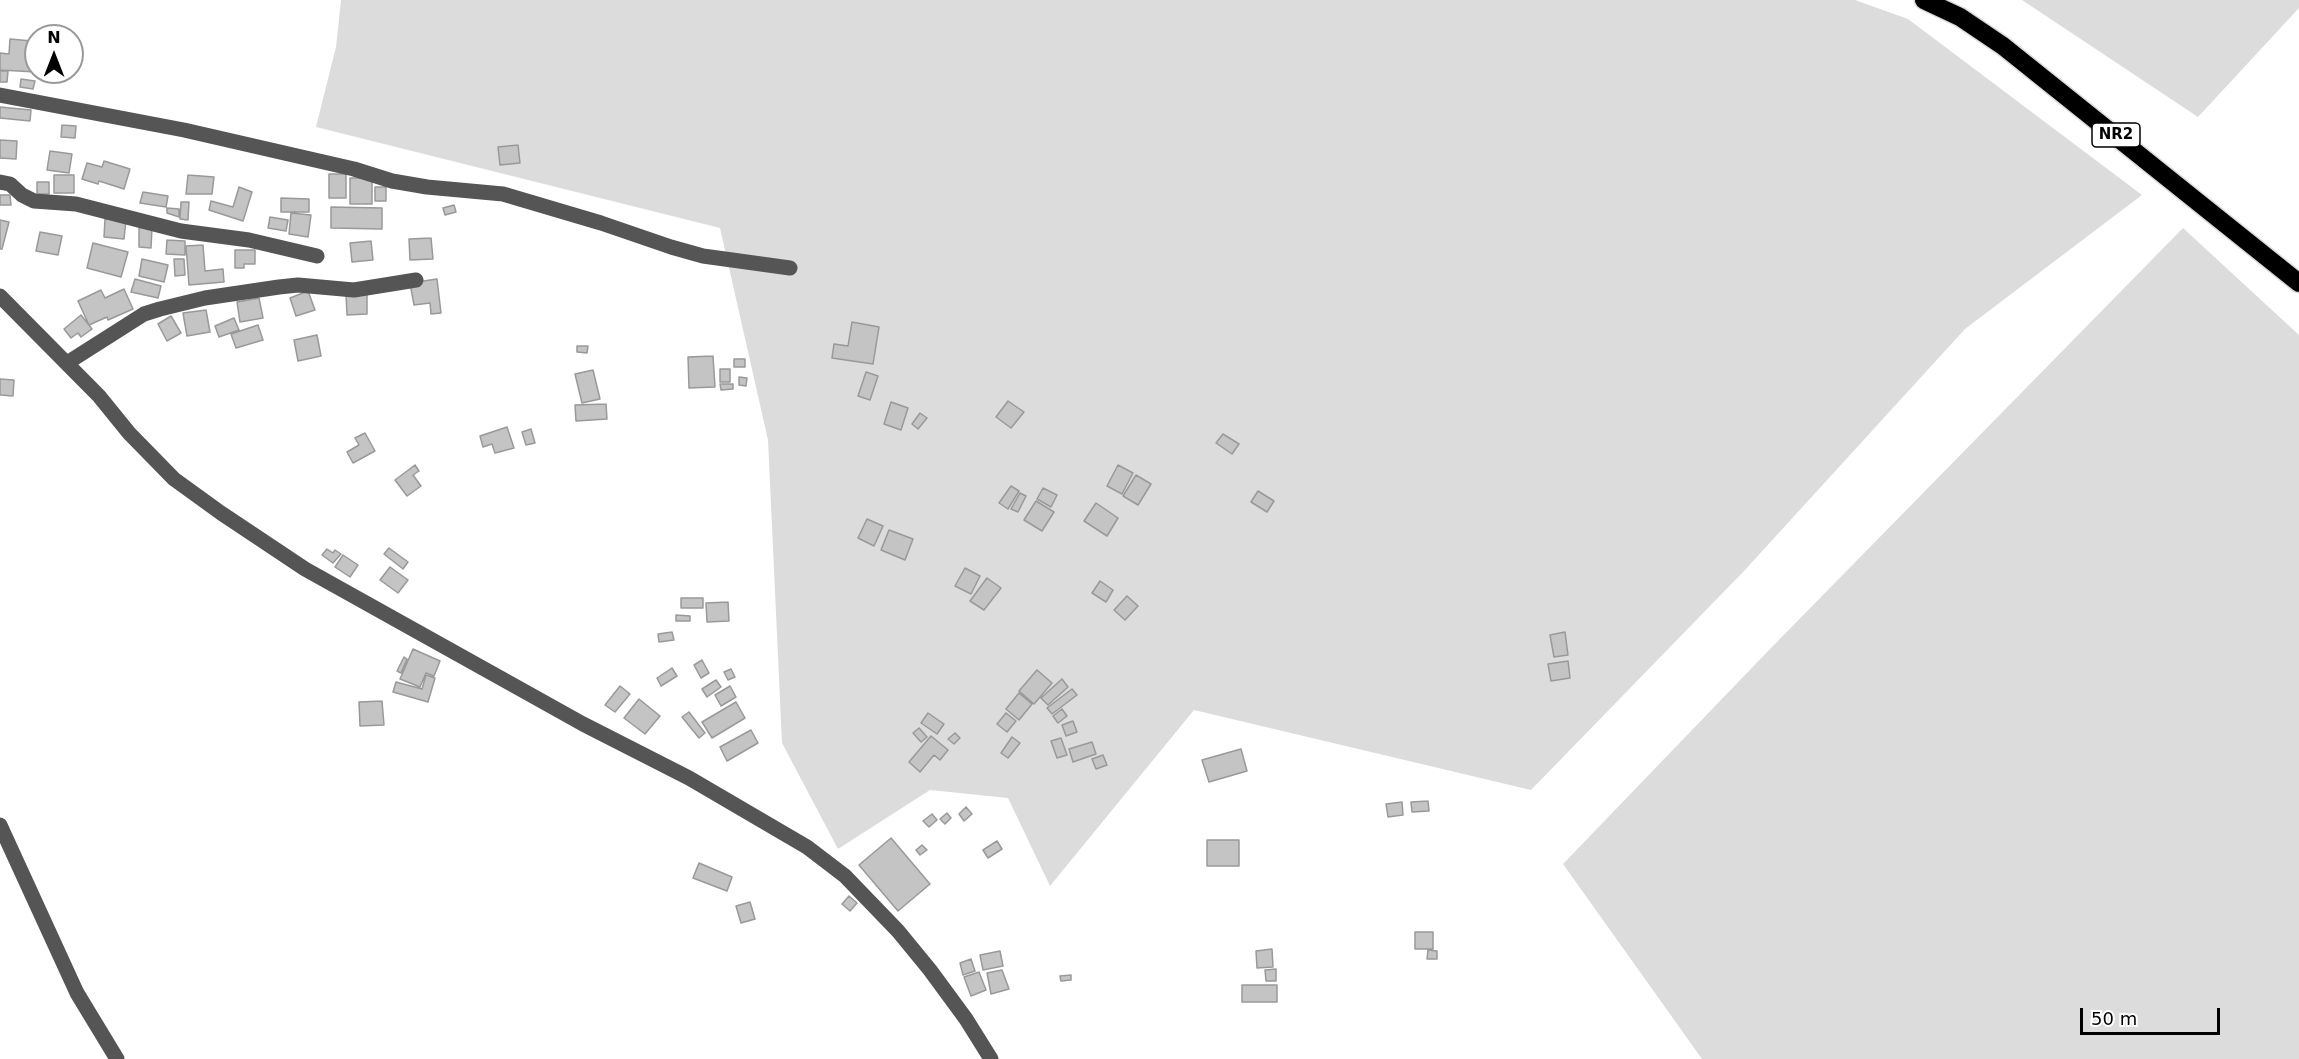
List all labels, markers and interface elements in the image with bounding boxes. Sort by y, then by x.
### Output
north arrow [24,24,84,84]
text: N [47,28,61,47]
road number: NR2 [2092,123,2140,147]
scale bar [2083,996,2222,1034]
text: 50 m [2091,1008,2137,1029]

